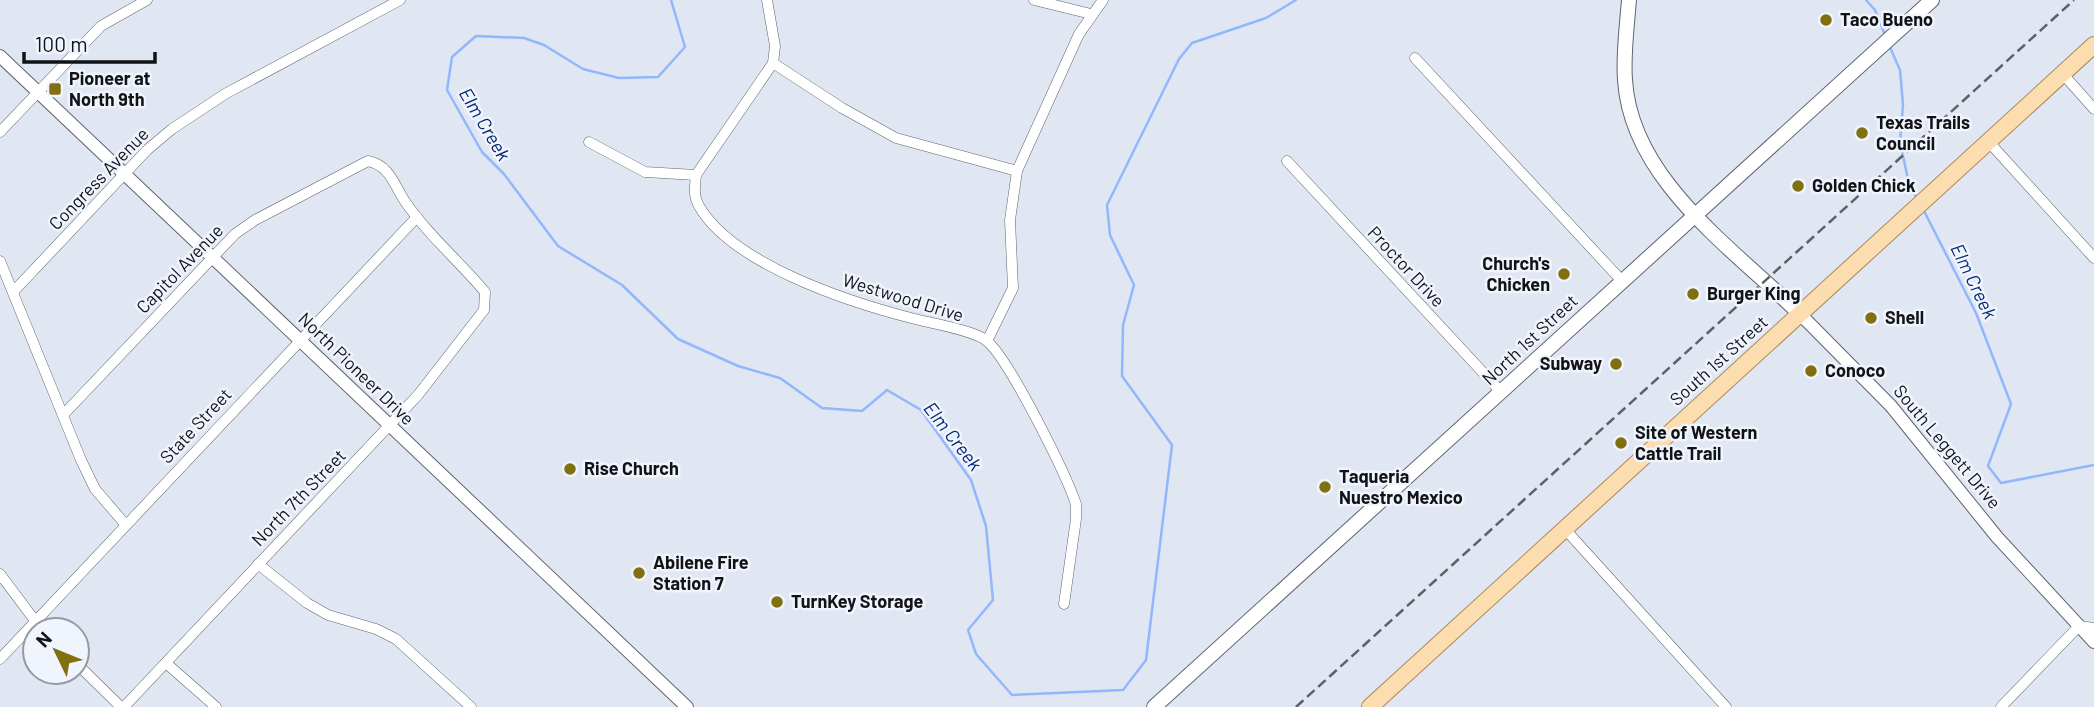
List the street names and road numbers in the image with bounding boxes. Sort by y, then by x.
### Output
street label: Congress Avenue [44,123,153,234]
street label: Capitol Avenue [131,219,227,318]
street label: Proctor Drive [1364,221,1450,311]
street label: Westwood Drive [840,268,966,326]
street label: North 1st Street [1477,289,1582,389]
street label: North Pioneer Drive [294,307,419,429]
street label: South 1st Street [1665,311,1772,410]
street label: South Leggett Drive [1889,380,2006,513]
street label: State Street [155,383,236,467]
street label: North 7th Street [247,444,350,550]

